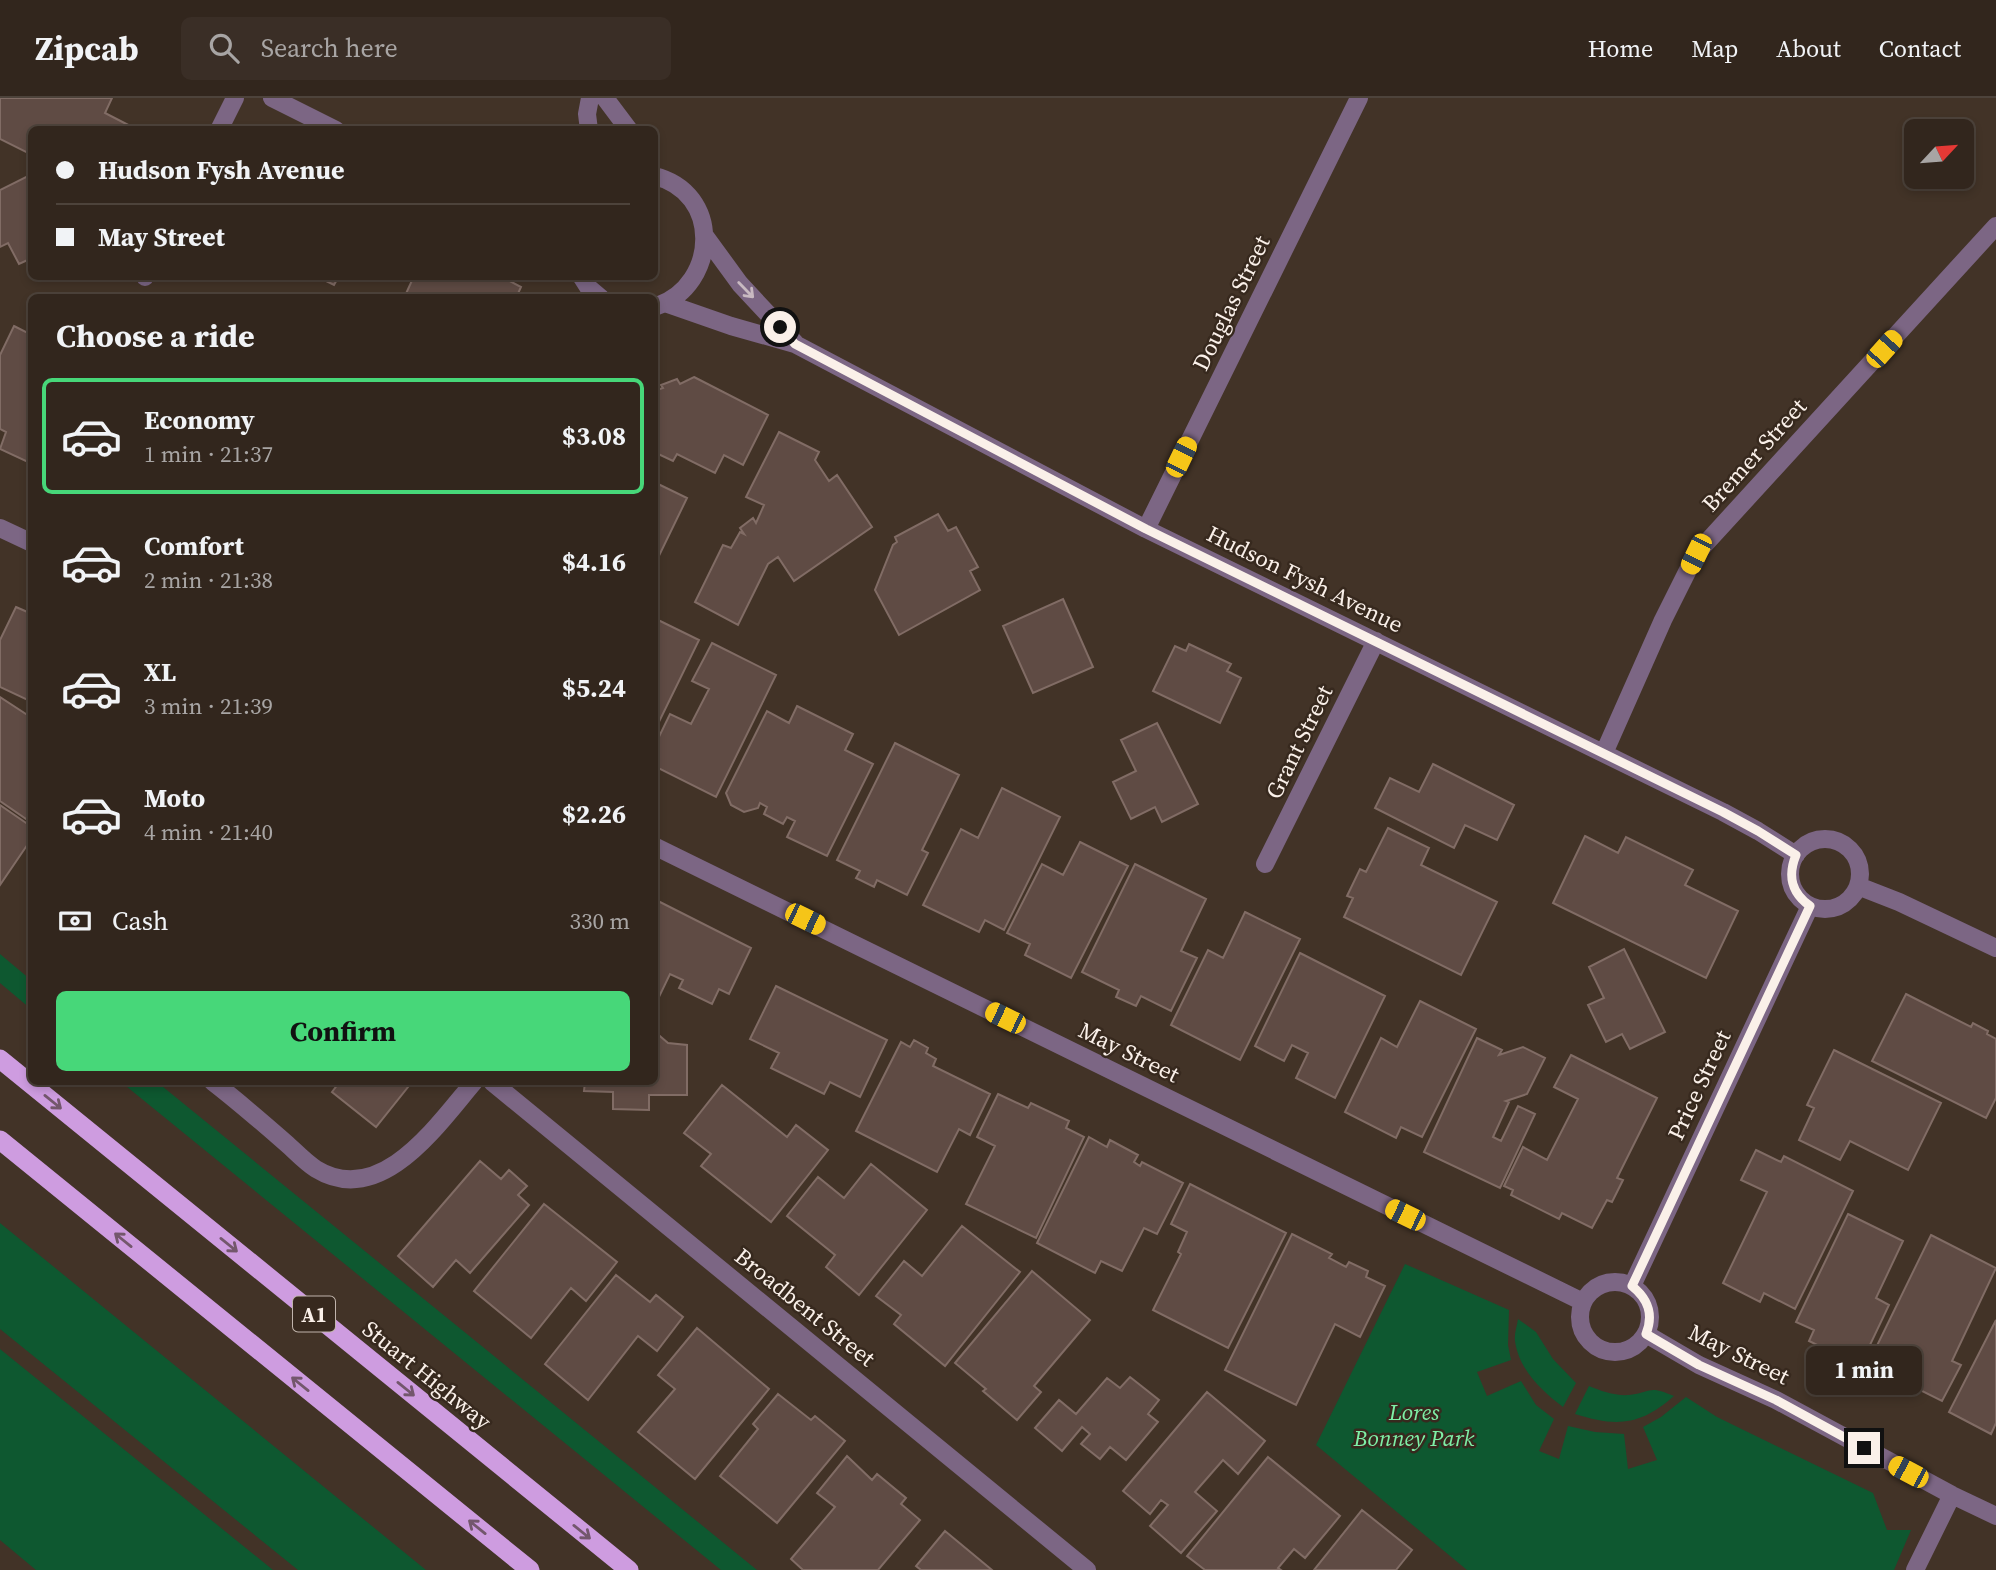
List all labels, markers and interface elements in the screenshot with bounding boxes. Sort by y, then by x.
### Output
search box [181,17,671,80]
text: Zipcab [35,26,139,71]
icon: search [205,29,243,67]
text: Search here [261,30,398,66]
text: Home [1588,32,1653,65]
text: Map [1691,32,1738,65]
text: About [1776,32,1841,65]
text: Contact [1879,32,1961,65]
north arrow [1904,119,1974,189]
map controls [1904,119,1974,189]
text: Hudson Fysh Avenue [98,152,345,188]
text: May Street [98,219,225,255]
street label: Douglas Street [1184,230,1278,376]
one-way arrow [738,281,755,298]
route start [764,311,796,343]
text: Choose a ride [56,314,255,358]
car [1863,326,1906,372]
street label: Bremer Street [1694,391,1814,519]
text: Economy [144,402,255,438]
icon: car [60,405,123,468]
text: $3.08 [562,418,626,454]
car [1163,434,1200,480]
text: 1 min · 21:37 [144,438,273,470]
street label: Hudson Fysh Avenue [1202,518,1408,640]
text: Comfort [144,528,244,564]
icon: car [60,531,123,594]
car [1678,531,1715,577]
text: $4.16 [562,544,626,580]
text: 2 min · 21:38 [144,564,273,596]
text: XL [144,654,176,690]
icon: car [60,657,123,720]
text: $5.24 [562,670,626,706]
street label: Grant Street [1258,679,1341,804]
text: 3 min · 21:39 [144,690,273,722]
text: Moto [144,780,205,816]
icon: car [60,783,123,846]
text: $2.26 [562,796,626,832]
text: 4 min · 21:40 [144,816,273,848]
car [782,900,829,938]
icon: cash [56,902,94,940]
text: Cash [112,903,168,939]
text: 330 m [569,905,630,937]
button: Confirm [56,991,630,1071]
car [982,999,1029,1037]
street label: May Street [1073,1014,1185,1090]
street label: Price Street [1660,1024,1739,1145]
one-way arrow [43,1094,61,1110]
car [1382,1196,1429,1234]
one-way arrow [115,1232,133,1248]
one-way arrow [220,1238,238,1253]
street label: Broadbent Street [728,1240,882,1374]
road number: A1 [293,1296,335,1332]
street label: Stuart Highway [356,1313,498,1437]
street label: May Street [1683,1316,1795,1392]
callout: 1 min [1806,1346,1922,1396]
text: 1 min [1834,1354,1894,1386]
one-way arrow [292,1376,310,1391]
one-way arrow [396,1381,414,1397]
park label: Lores Bonney Park [1353,1396,1475,1454]
route end [1848,1432,1880,1464]
car [1885,1453,1932,1491]
one-way arrow [468,1519,486,1535]
one-way arrow [573,1525,591,1540]

